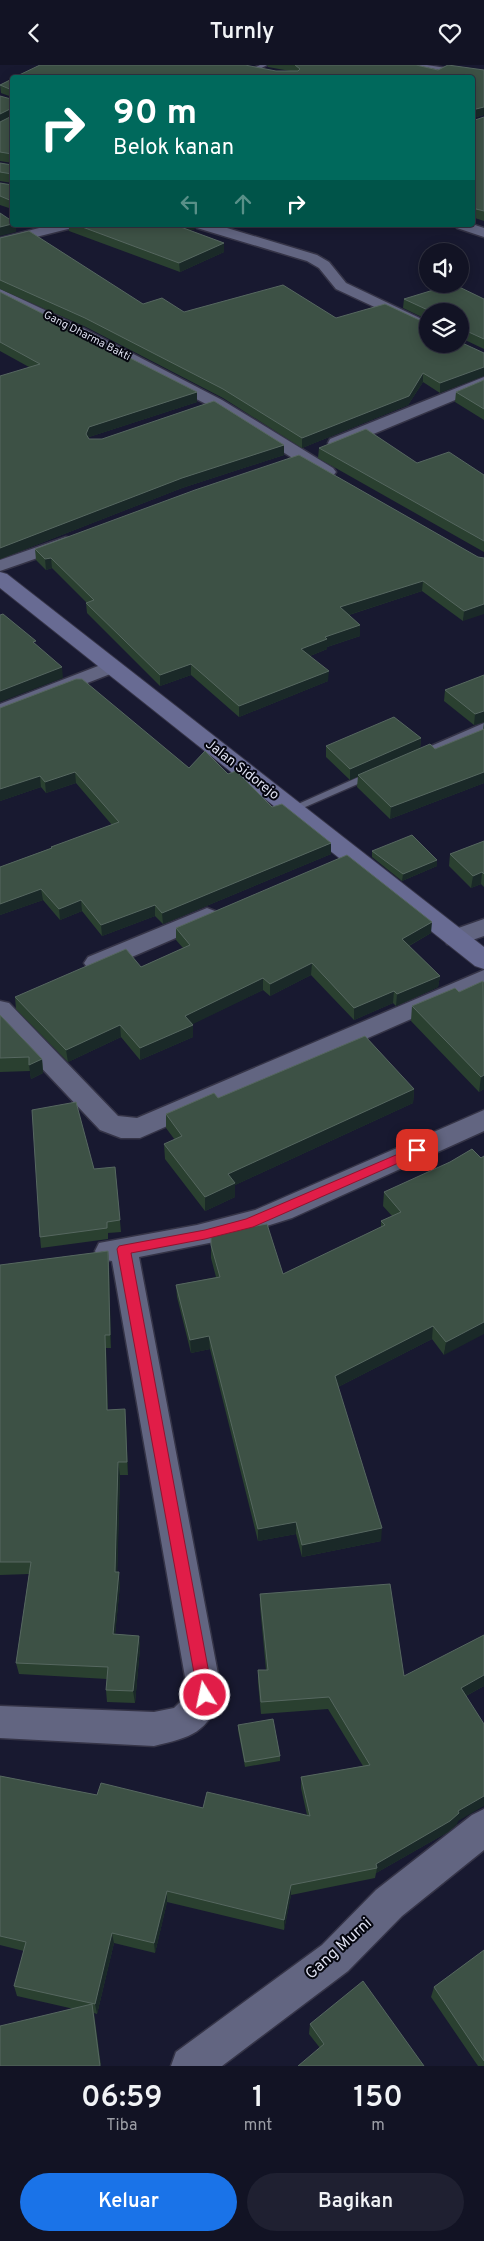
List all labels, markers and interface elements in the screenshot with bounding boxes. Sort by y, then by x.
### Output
icon: back [20,19,48,47]
text: Turnly [210,19,274,46]
icon: heart [436,19,464,47]
text: 90 m [113,92,197,136]
icon: right [30,95,95,160]
text: Belok kanan [113,135,234,162]
icon: left [176,190,204,218]
icon: ahead [229,190,257,218]
icon: right [282,190,310,218]
map controls [419,243,469,353]
button: sound [419,243,469,293]
button: layers [419,303,469,353]
street label: Gang Dharma Bakti [41,308,133,364]
street label: Jalan Sidorejo [202,736,282,804]
pin [396,1129,438,1171]
icon: arrive [403,1136,431,1164]
position arrow [178,1668,230,1720]
street label: Gang Murni [302,1914,376,1984]
text: 06:59 [81,2080,163,2117]
text: 1 [252,2080,264,2117]
text: 150 [353,2080,403,2117]
text: Tiba [106,2116,137,2136]
text: mnt [244,2116,272,2136]
text: m [371,2116,385,2136]
button: Keluar [20,2173,237,2231]
button: Bagikan [247,2173,464,2231]

